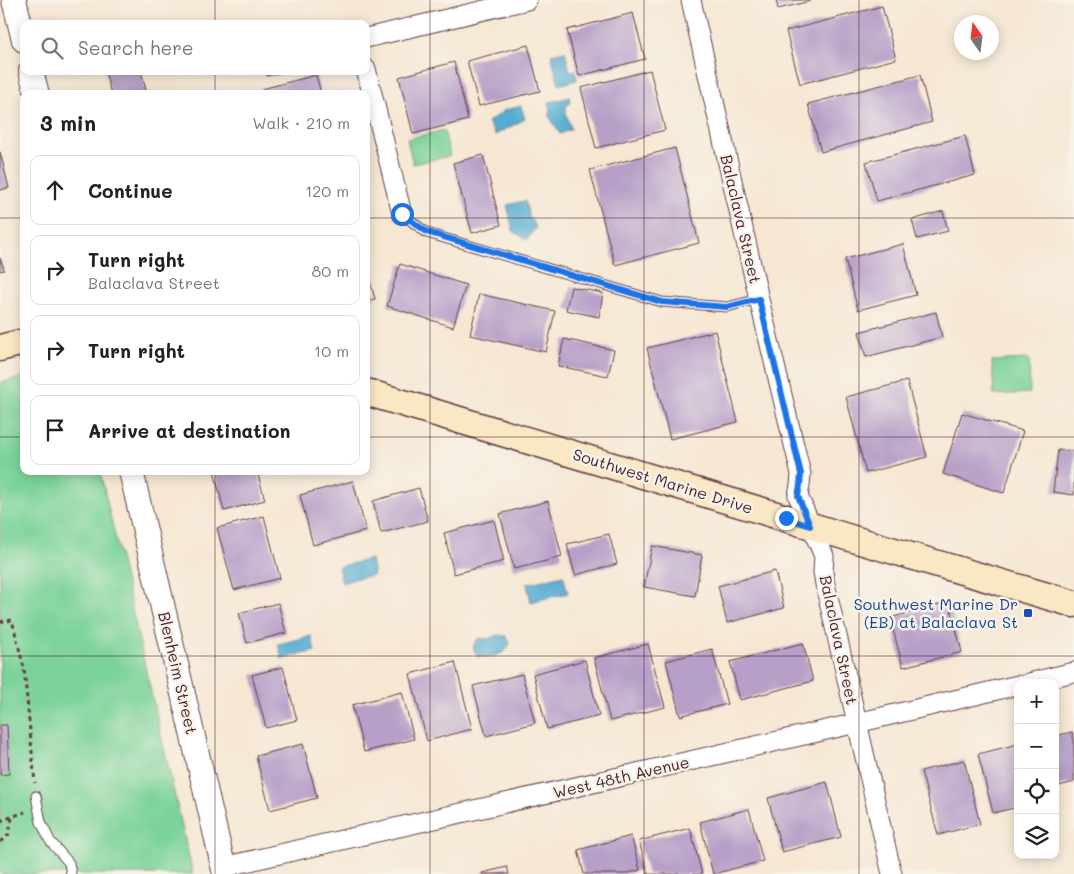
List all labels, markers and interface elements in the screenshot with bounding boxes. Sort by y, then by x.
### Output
north arrow [954,15,999,60]
search box [20,20,370,75]
icon: search [38,34,66,62]
text: Search here [78,35,194,60]
text: 3 min [40,109,96,136]
text: Walk · 210 m [252,112,350,133]
street label: Balaclava Street [716,152,767,285]
icon: ahead [41,176,69,204]
text: Continue [88,178,173,203]
text: 120 m [305,180,349,201]
route start [391,203,414,226]
text: Turn right [88,247,185,272]
icon: right [41,256,69,284]
text: 80 m [312,260,349,281]
text: Balaclava Street [88,272,220,293]
icon: right [41,336,69,364]
text: Turn right [88,338,185,363]
text: 10 m [314,340,349,361]
icon: arrive [41,416,69,444]
text: Arrive at destination [88,418,291,443]
street label: Southwest Marine Drive [570,443,756,518]
route end [775,507,798,530]
street label: Balaclava Street [816,573,863,707]
place label: Southwest Marine Dr (EB) at Balaclava St [854,593,1018,632]
marker: Southwest Marine Dr (EB) at Balaclava St [1022,607,1034,619]
street label: Blenheim Street [154,609,203,736]
map controls [1014,679,1059,859]
button: + [1014,679,1059,724]
button: − [1014,724,1059,769]
street label: West 48th Avenue [551,751,691,802]
button: locate [1014,769,1059,814]
button: layers [1014,814,1059,859]

